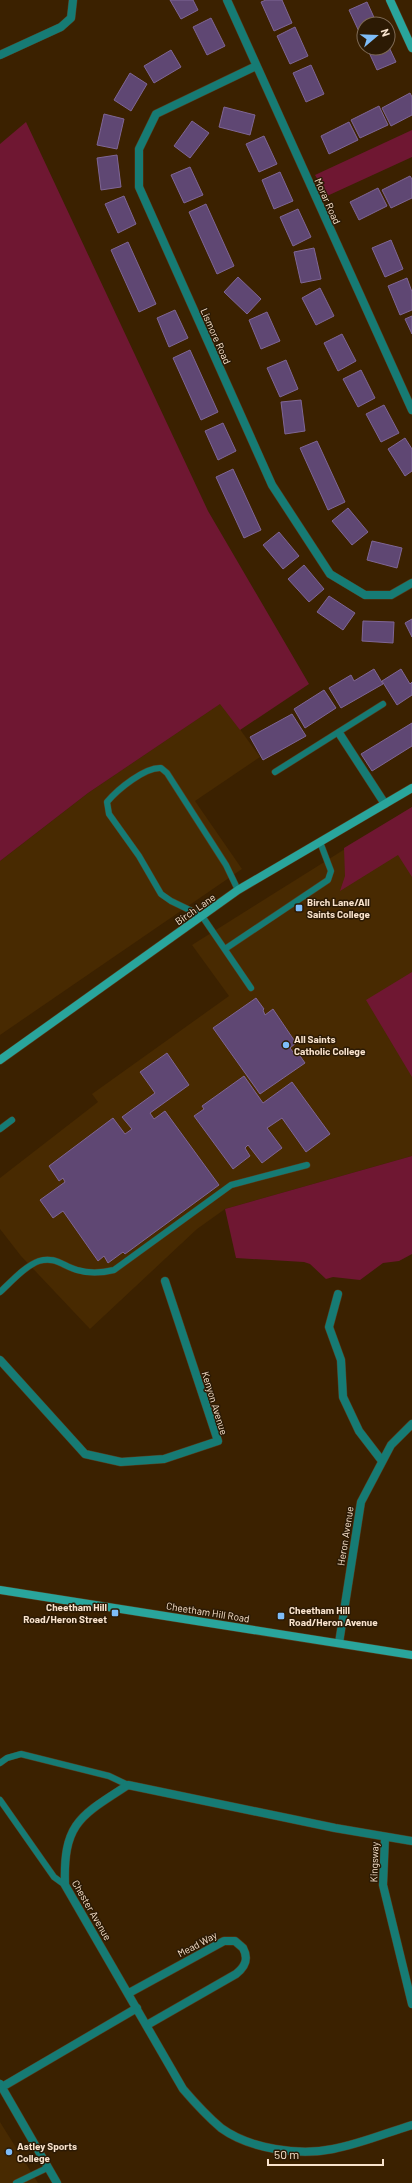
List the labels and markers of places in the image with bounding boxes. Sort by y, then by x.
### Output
place label: Birch Lane/All Saints College [307,896,371,920]
marker: Birch Lane/All Saints College [294,903,304,913]
place label: All Saints Catholic College [294,1033,366,1057]
marker: All Saints Catholic College [281,1040,291,1050]
place label: Cheetham Hill Road/Heron Street [23,1601,107,1625]
place label: Cheetham Hill Road/Heron Avenue [289,1604,378,1628]
marker: Cheetham Hill Road/Heron Street [110,1608,120,1618]
marker: Cheetham Hill Road/Heron Avenue [276,1611,286,1621]
place label: Astley Sports College [17,2140,77,2164]
marker: Astley Sports College [4,2147,14,2157]

